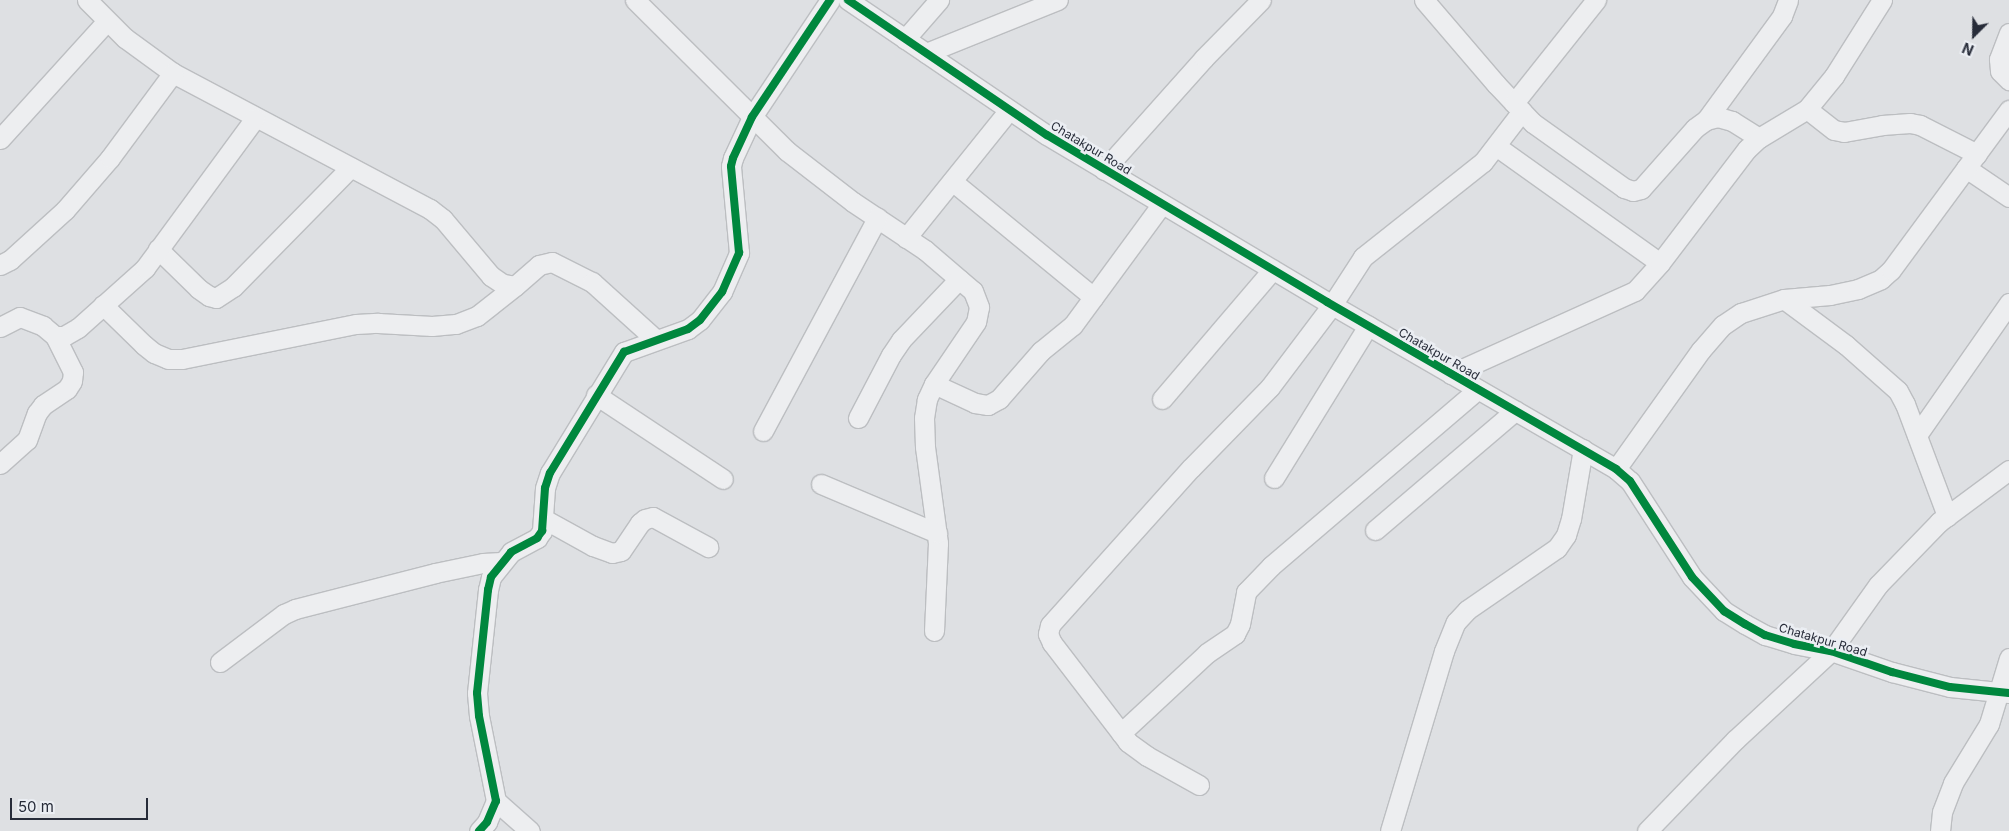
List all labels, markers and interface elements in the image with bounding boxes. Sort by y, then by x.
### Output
north arrow [1949,10,1999,60]
text: N [1960,39,1976,59]
street label: Chatakpur Road [1048,118,1134,178]
street label: Chatakpur Road [1396,325,1482,383]
street label: Chatakpur Road [1777,621,1869,659]
scale bar [12,788,150,820]
text: 50 m [18,797,54,816]

